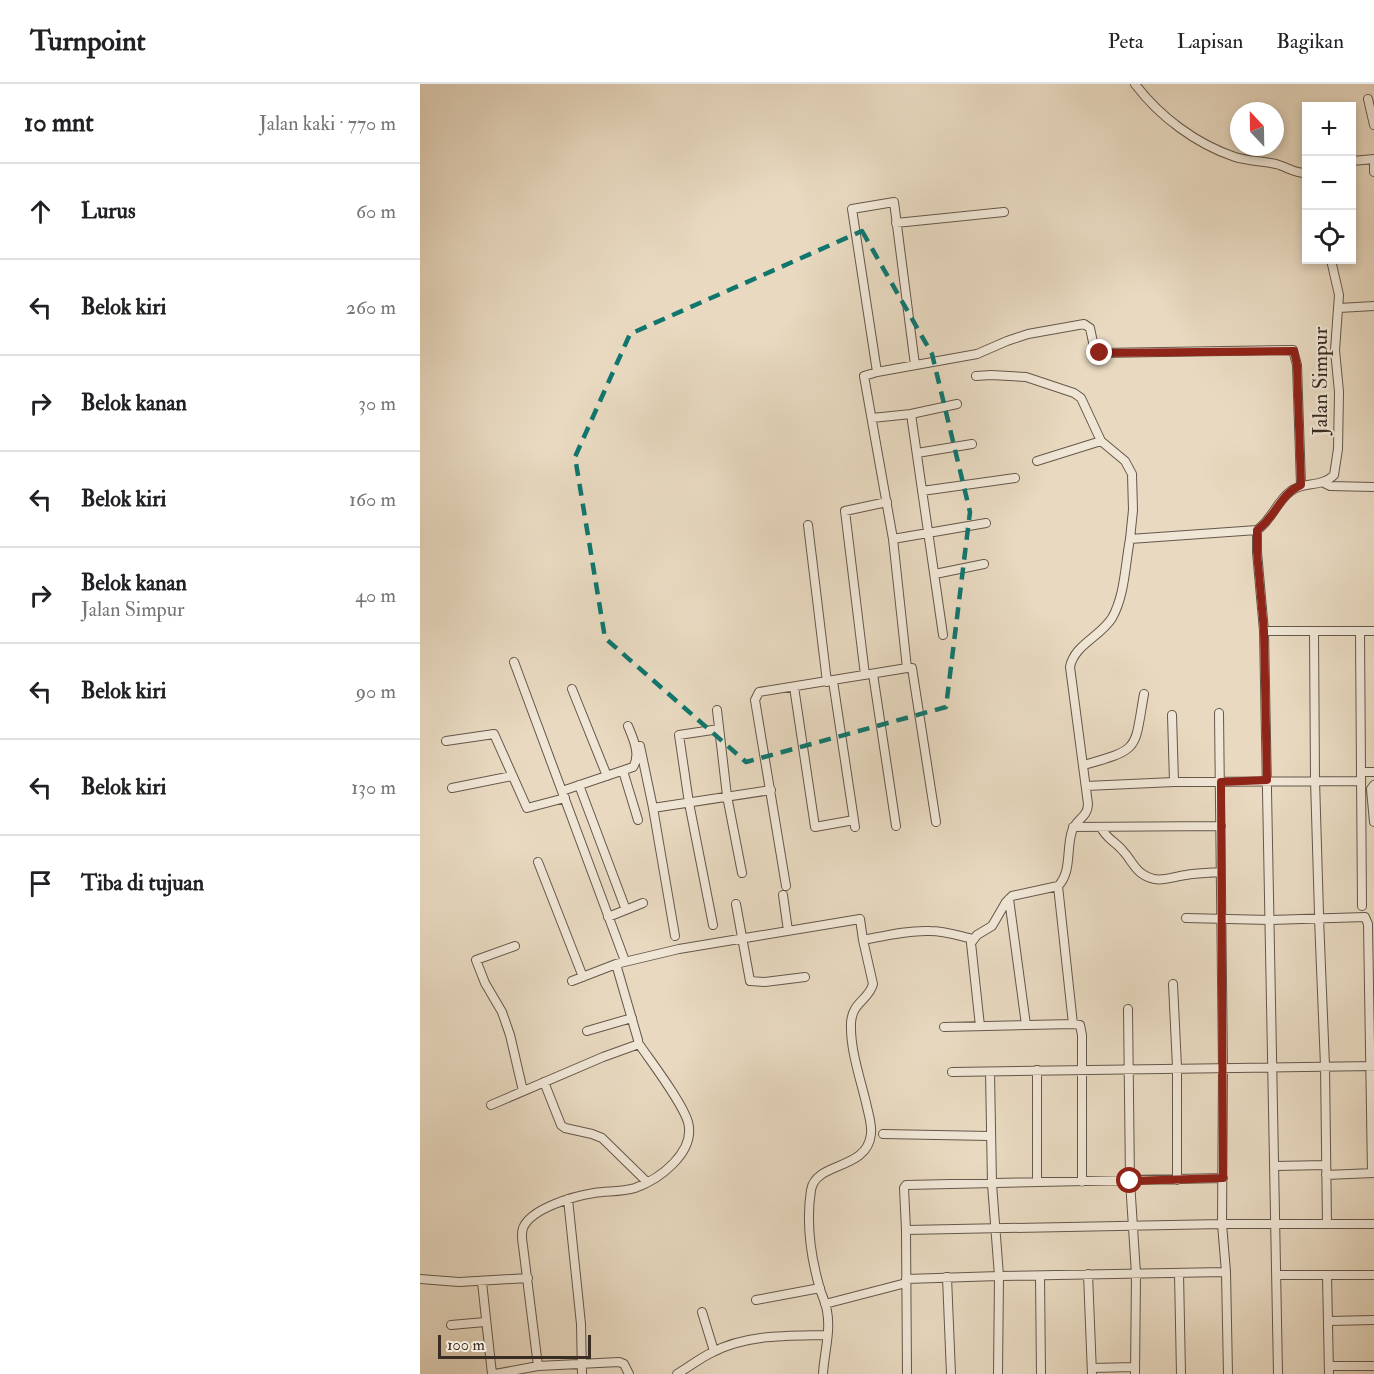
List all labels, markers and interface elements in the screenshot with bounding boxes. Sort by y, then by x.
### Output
text: Turnpoint [30,24,146,59]
text: Peta [1108,28,1144,55]
text: Lapisan [1177,28,1243,55]
text: Bagikan [1276,28,1344,55]
north arrow [1230,102,1284,156]
map controls [1302,102,1356,264]
button: + [1302,102,1356,156]
text: 10 mnt [24,107,94,139]
text: Jalan kaki · 770 m [259,111,396,136]
button: − [1302,156,1356,210]
icon: ahead [24,195,57,228]
text: Lurus [81,197,135,225]
text: 60 m [356,199,396,224]
button: locate [1302,210,1356,264]
icon: left [24,291,57,324]
text: Belok kiri [81,293,166,321]
text: 260 m [346,295,396,320]
street label: Jalan Simpur [1307,327,1334,436]
route end [1086,339,1112,365]
icon: right [24,387,57,420]
text: Belok kanan [81,389,187,417]
text: 30 m [358,391,396,416]
icon: left [24,483,57,516]
text: Belok kiri [81,485,166,513]
text: 160 m [349,487,396,512]
text: Belok kanan [81,569,187,597]
icon: right [24,579,57,612]
text: 40 m [355,583,396,608]
text: Jalan Simpur [81,597,184,622]
icon: left [24,675,57,708]
text: Belok kiri [81,677,166,705]
text: 90 m [356,679,396,704]
icon: left [24,771,57,804]
text: Belok kiri [81,773,166,801]
text: 130 m [351,775,396,800]
icon: arrive [24,867,57,900]
text: Tiba di tujuan [81,869,204,897]
route start [1116,1167,1142,1193]
scale bar [438,1332,591,1360]
text: 100 m [447,1335,485,1355]

